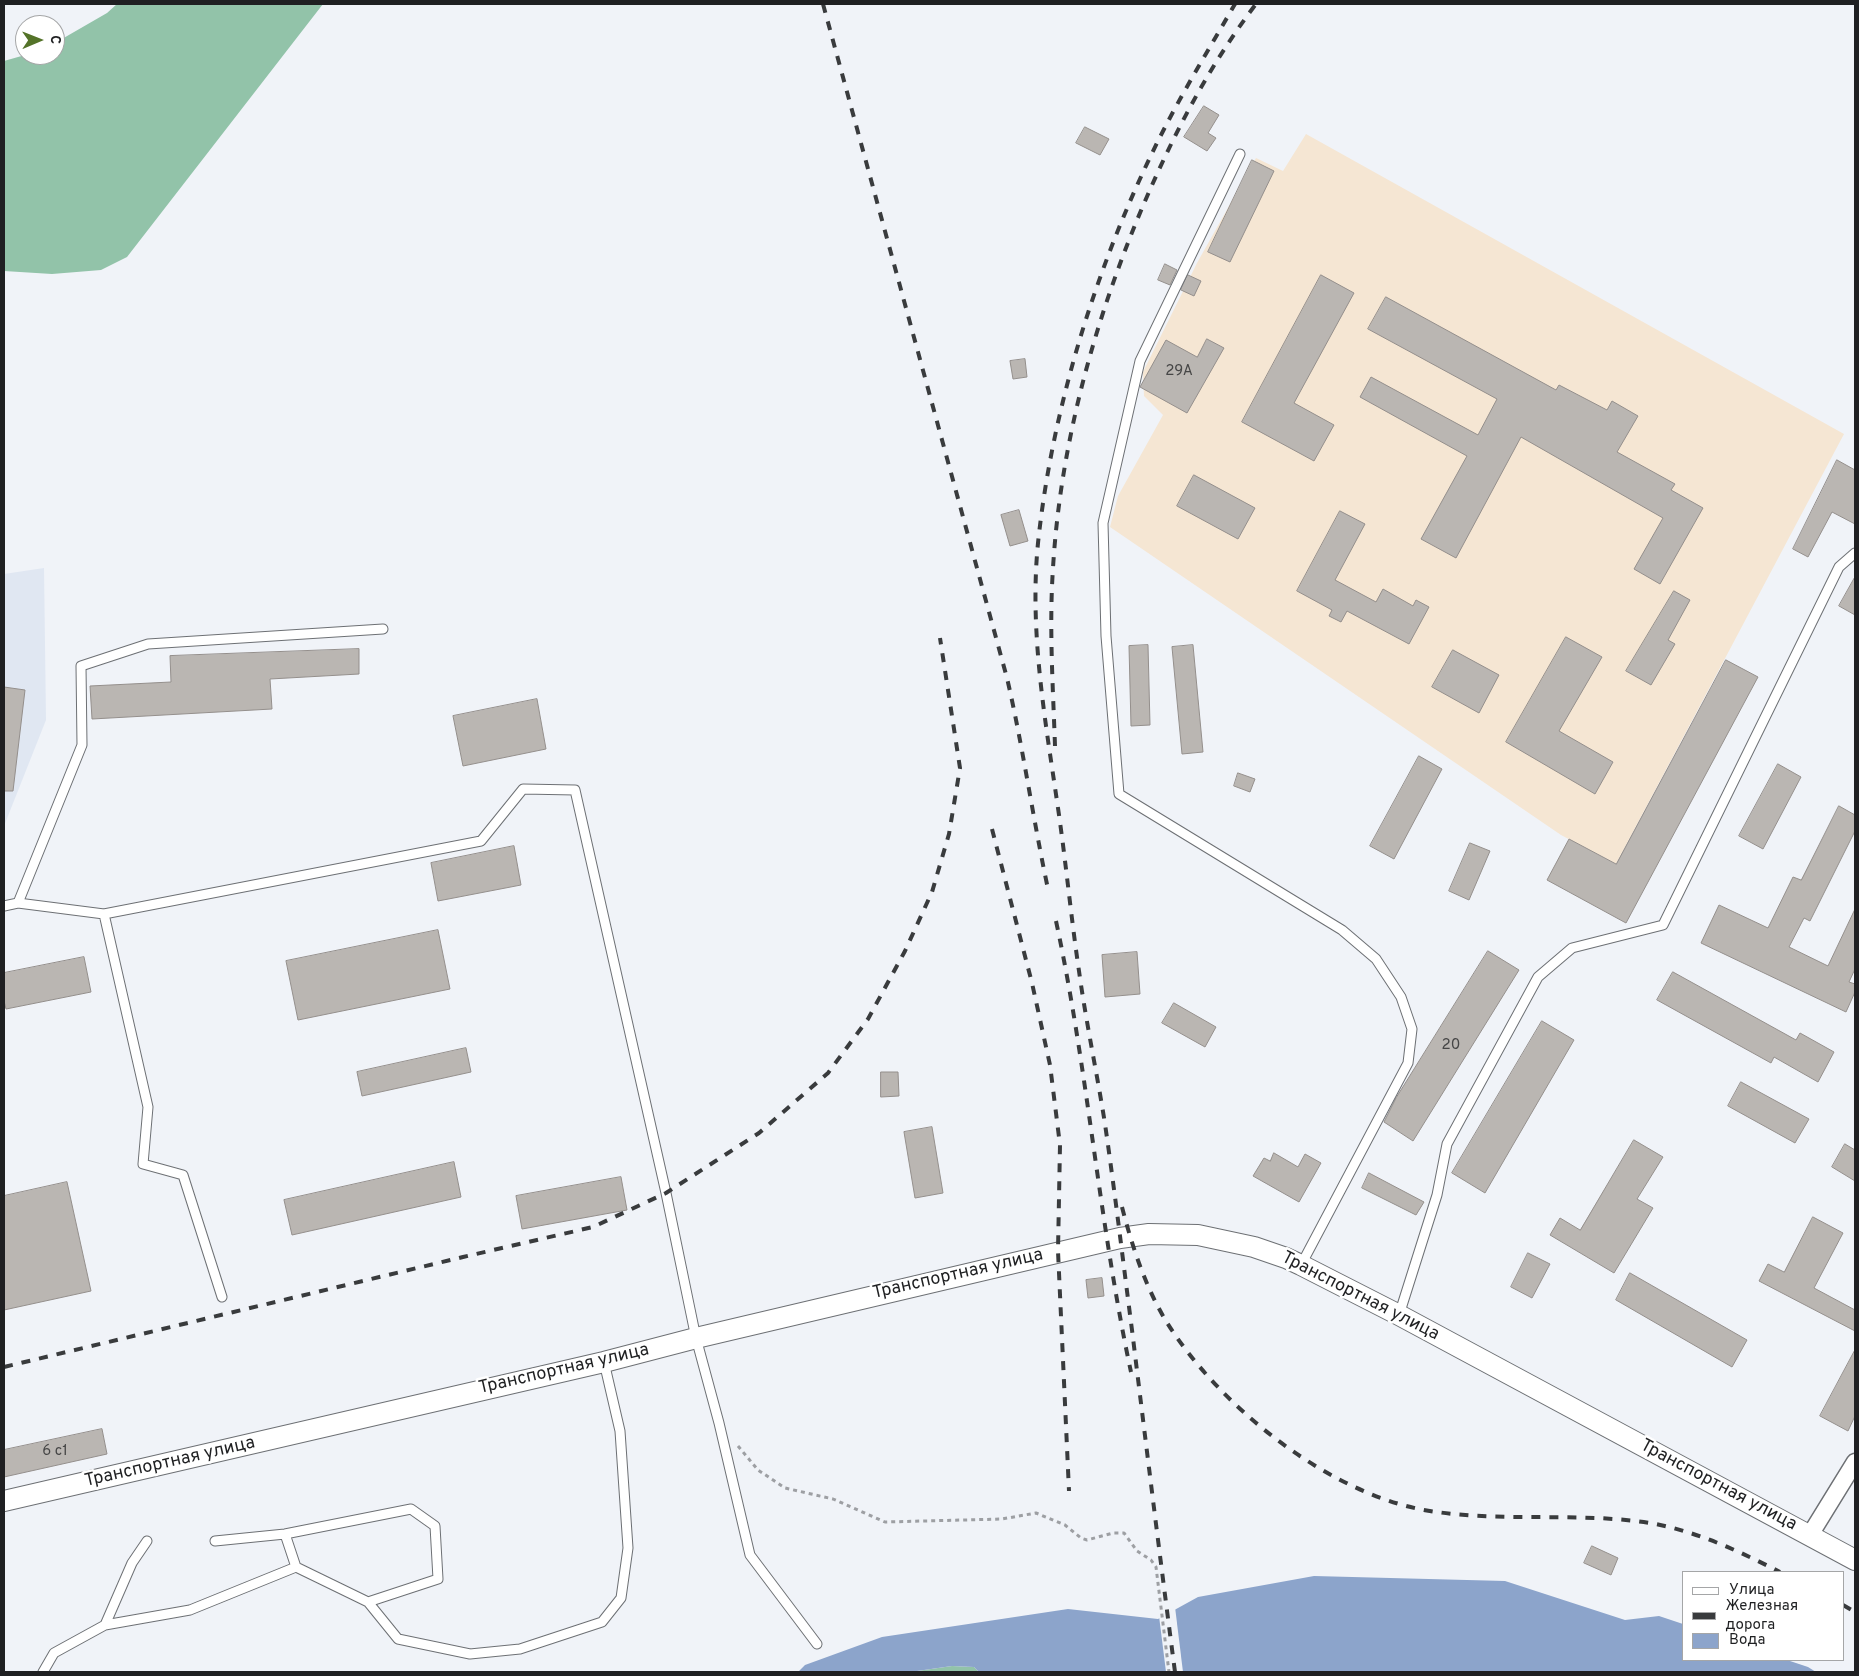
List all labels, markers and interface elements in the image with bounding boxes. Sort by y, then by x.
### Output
north arrow [15,15,65,65]
text: С [46,35,63,44]
house number: 29А [1165,363,1193,381]
house number: 20 [1442,1037,1460,1055]
street label: Транспортная улица [871,1245,1045,1305]
street label: Транспортная улица [1277,1248,1443,1346]
street label: Транспортная улица [477,1340,651,1400]
street label: Транспортная улица [83,1433,257,1493]
street label: Транспортная улица [1636,1436,1800,1536]
house number: 6 с1 [42,1443,68,1461]
legend [1682,1571,1844,1661]
text: Улица [1729,1581,1774,1600]
text: Железная дорога [1726,1597,1798,1635]
text: Вода [1729,1631,1765,1650]

